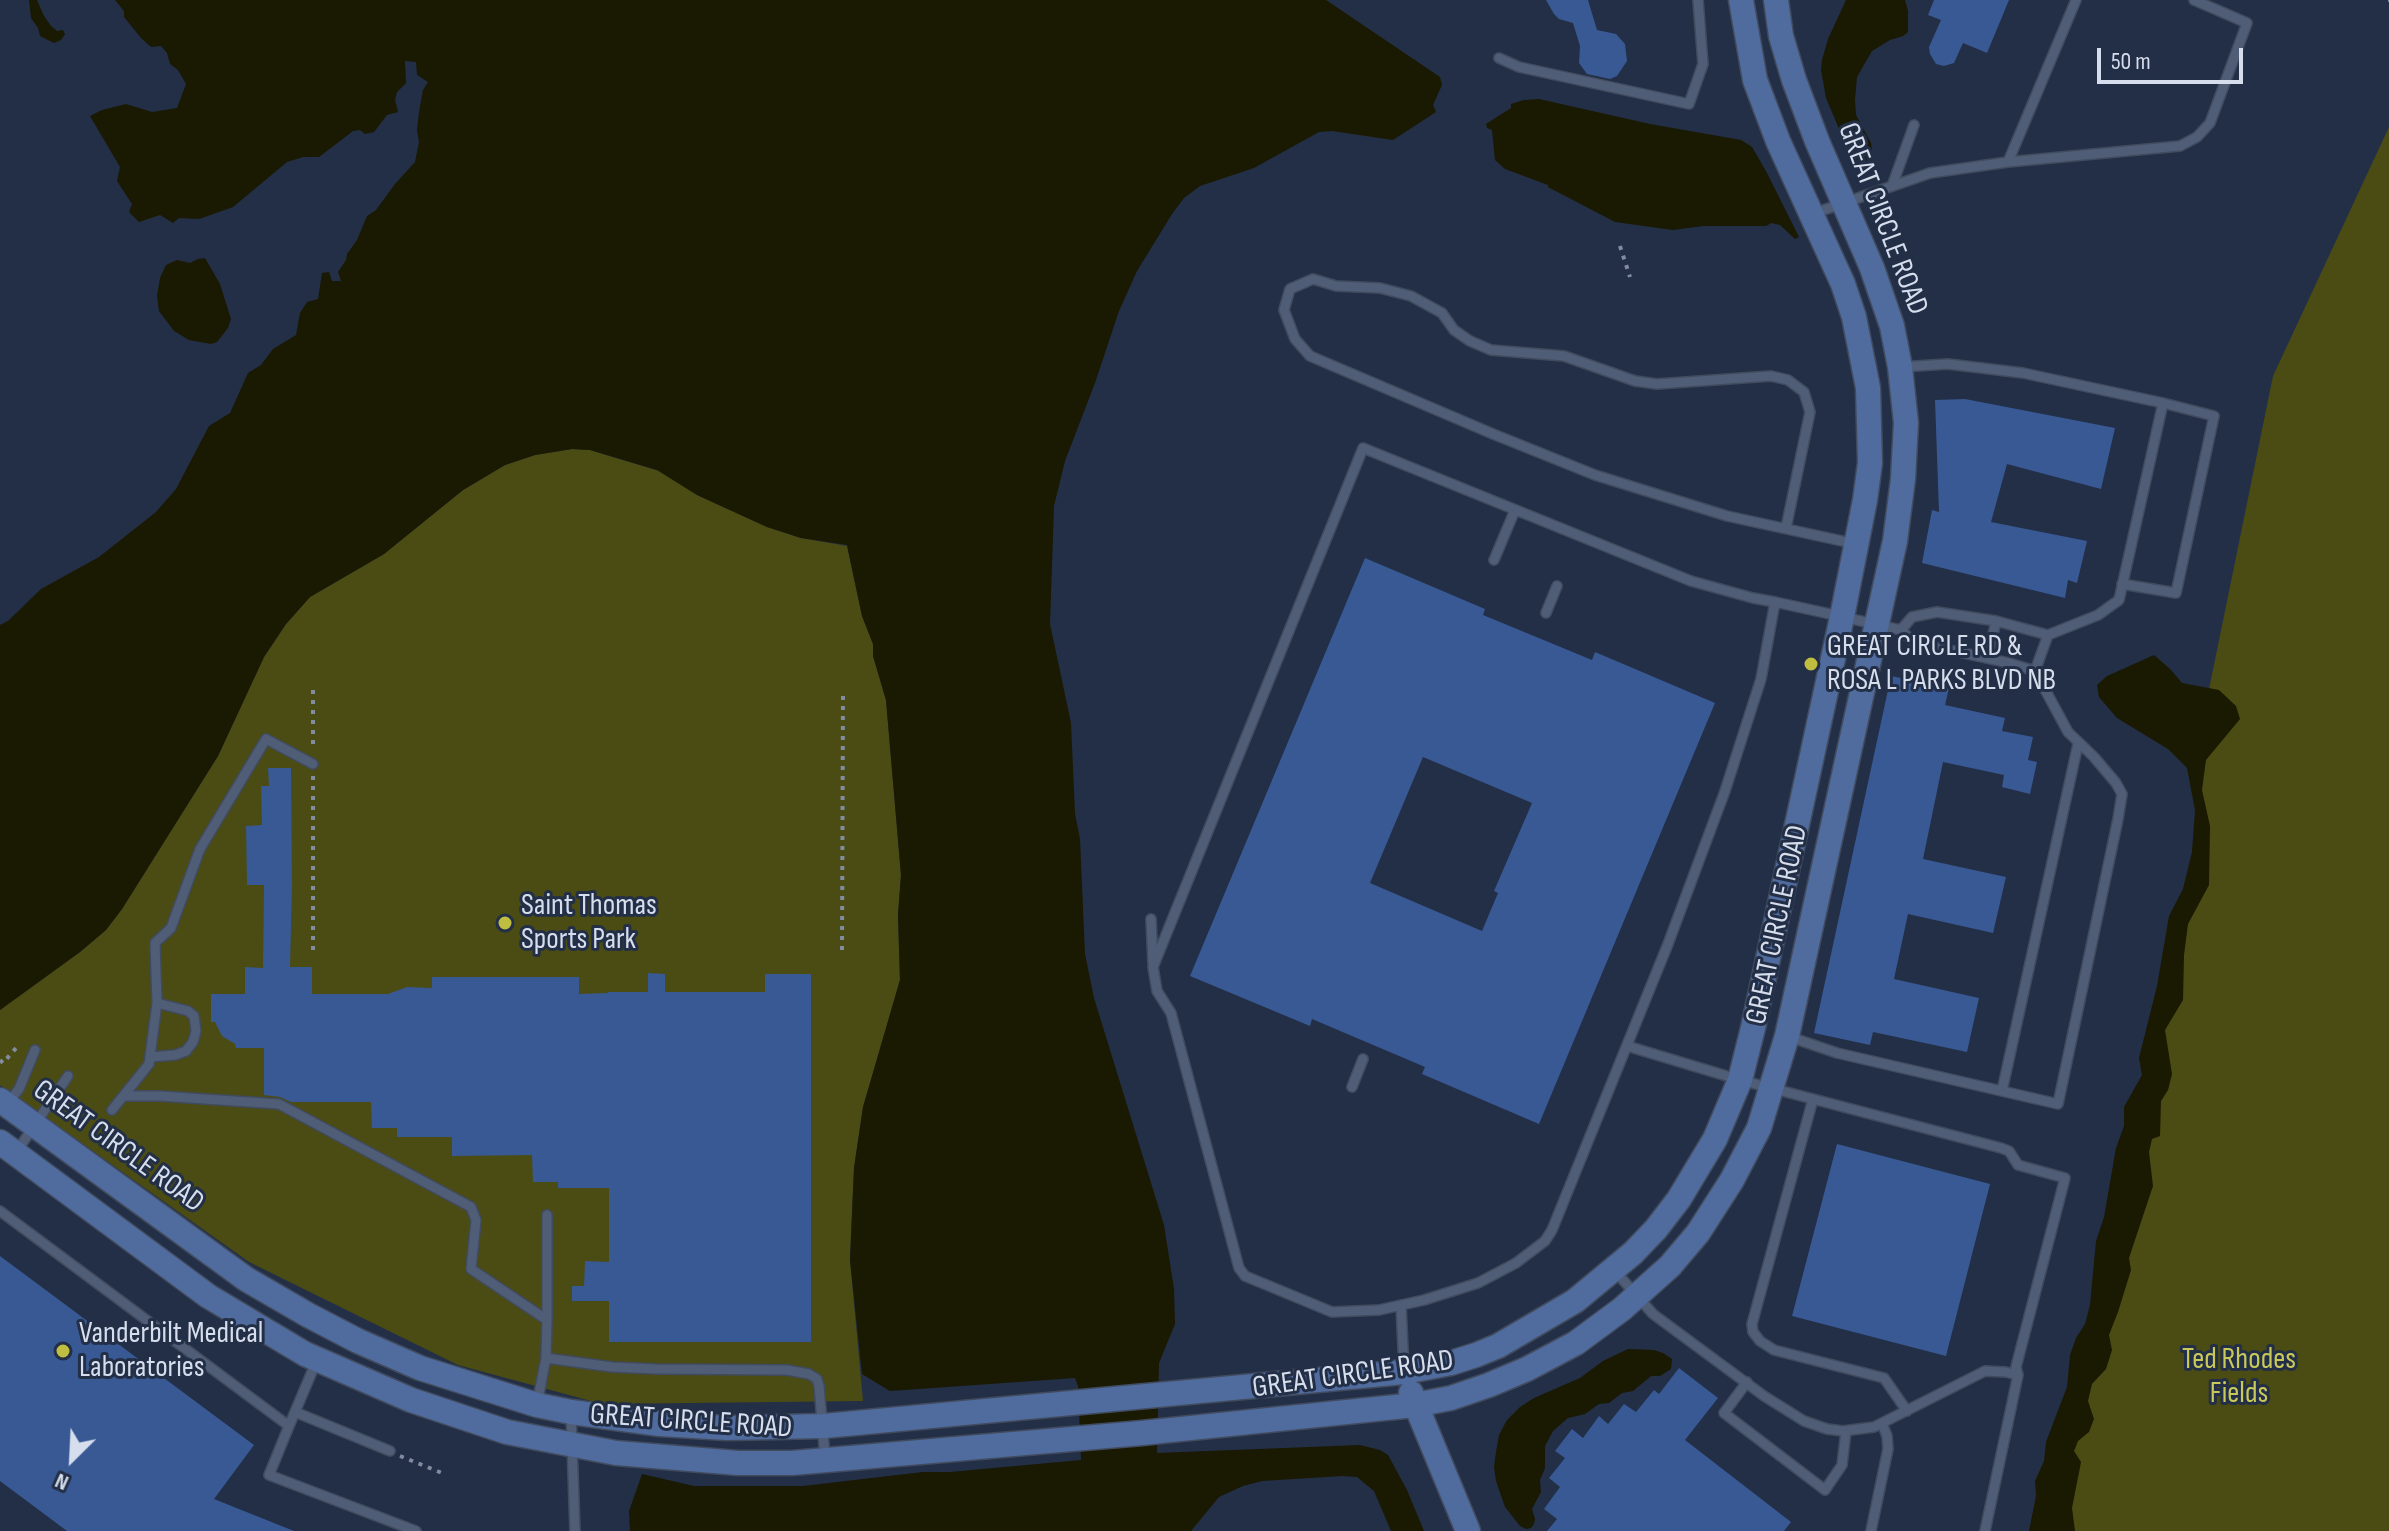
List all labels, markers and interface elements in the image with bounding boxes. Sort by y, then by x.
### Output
scale bar [2101,32,2247,82]
text: 50 m [2111,47,2151,76]
street label: GREAT CIRCLE ROAD [1829,118,1935,320]
place label: GREAT CIRCLE RD & ROSA L PARKS BLVD NB [1827,629,2056,700]
marker: GREAT CIRCLE RD & ROSA L PARKS BLVD NB [1802,655,1820,673]
street label: GREAT CIRCLE ROAD [1739,822,1817,1028]
place label: Saint Thomas Sports Park [521,888,657,958]
marker: Saint Thomas Sports Park [496,914,514,932]
street label: GREAT CIRCLE ROAD [26,1073,210,1221]
place label: Vanderbilt Medical Laboratories [79,1316,263,1386]
marker: Vanderbilt Medical Laboratories [54,1342,72,1360]
park label: Ted Rhodes Fields [2182,1342,2296,1412]
street label: GREAT CIRCLE ROAD [1250,1343,1456,1407]
street label: GREAT CIRCLE ROAD [589,1397,793,1447]
north arrow [32,1419,112,1499]
text: N [51,1467,73,1496]

